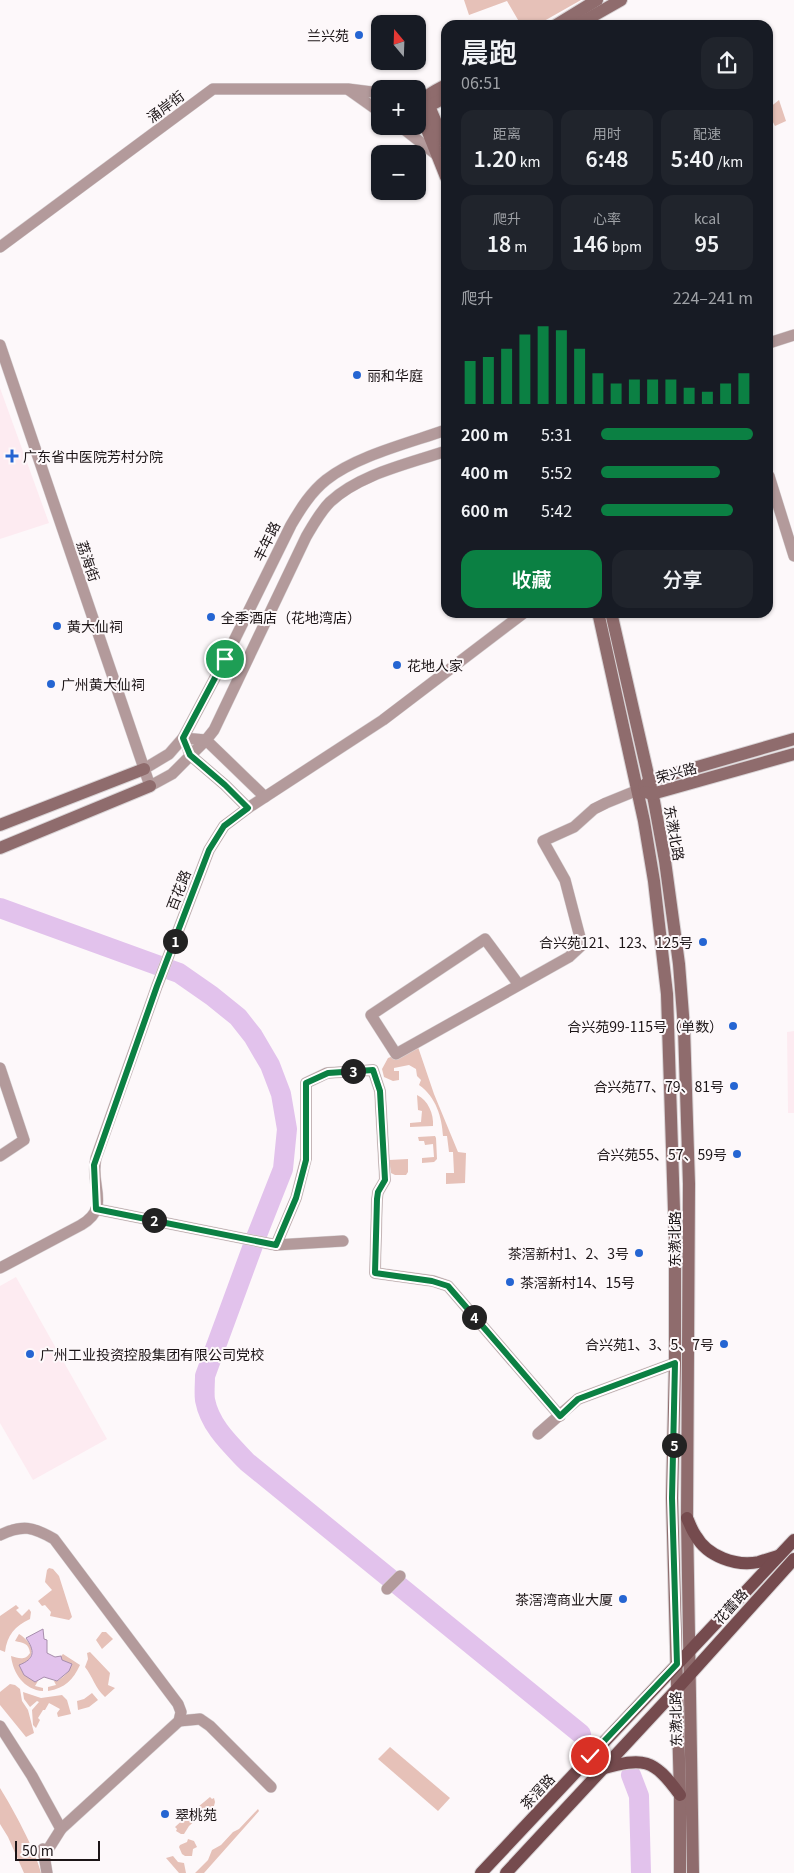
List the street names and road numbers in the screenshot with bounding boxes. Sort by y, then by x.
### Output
street label: 涌岸街 [142,85,188,127]
street label: 丰年路 [248,518,284,564]
street label: 荔海街 [73,538,105,584]
street label: 荣兴路 [653,757,699,787]
street label: 东漖北路 [660,804,690,862]
street label: 百花路 [161,867,195,913]
street label: 东漖北路 [664,1211,684,1267]
street label: 花蕾路 [709,1584,751,1628]
street label: 东漖北路 [665,1691,685,1747]
street label: 茶滘路 [515,1769,559,1813]

